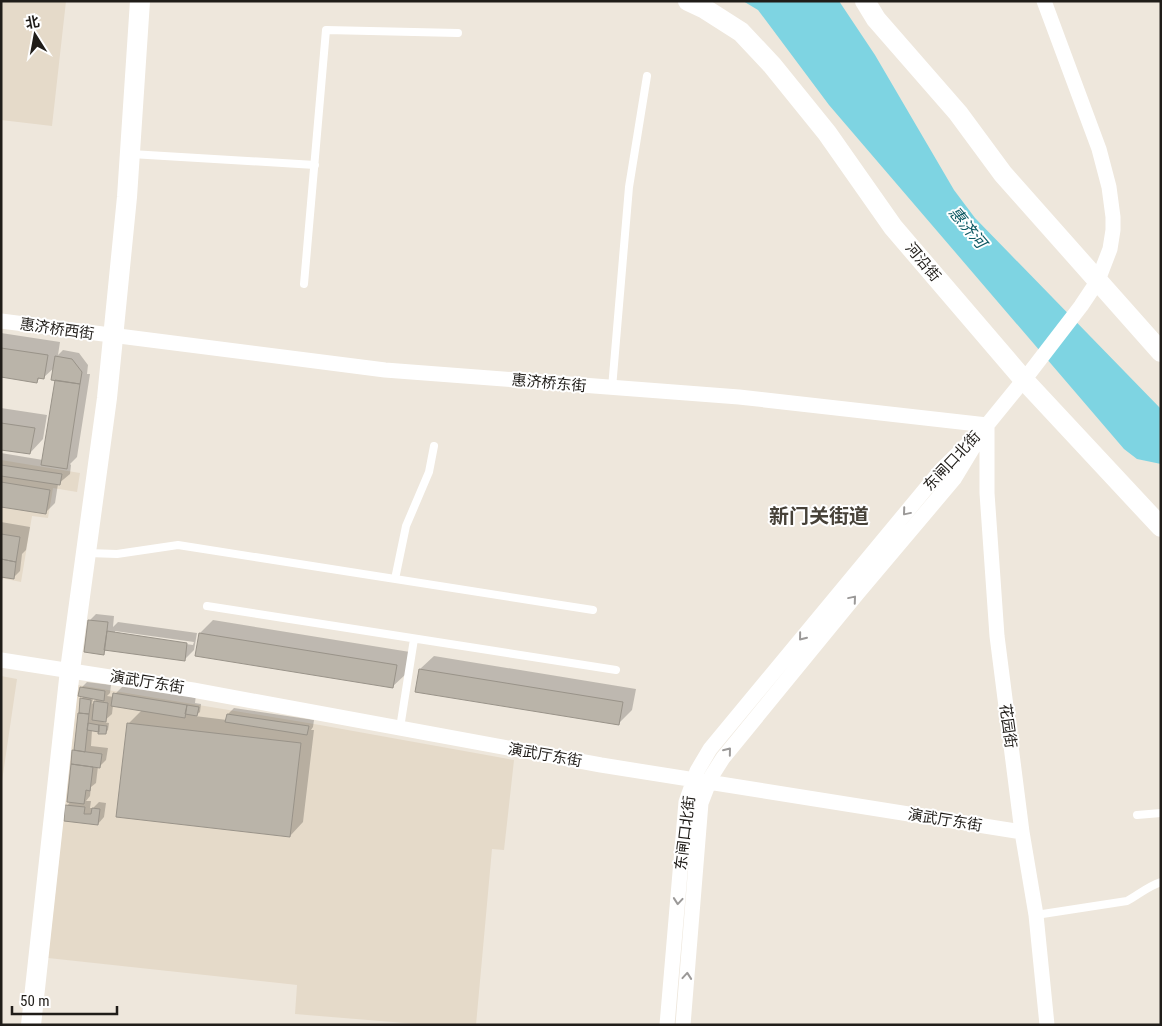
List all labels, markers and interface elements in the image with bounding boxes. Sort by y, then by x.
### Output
north arrow [10,10,60,60]
text: 北 [24,13,41,31]
water label: 惠济河 [945,203,992,254]
street label: 河沿街 [902,239,944,285]
street label: 惠济桥西街 [19,315,95,343]
street label: 惠济桥东街 [511,371,587,395]
street label: 东闸口北街 [920,427,984,495]
district label: 新门关街道 [769,504,869,528]
one-way arrow [903,507,912,516]
one-way arrow [848,595,857,604]
one-way arrow [800,631,808,640]
street label: 演武厅东街 [109,667,185,697]
street label: 花园街 [996,702,1020,750]
street label: 演武厅东街 [506,740,584,770]
one-way arrow [723,748,732,757]
street label: 东闸口北街 [671,795,699,871]
street label: 演武厅东街 [907,805,983,835]
one-way arrow [672,897,683,905]
one-way arrow [681,972,692,980]
scale bar [12,984,118,1016]
text: 50 m [20,992,50,1010]

